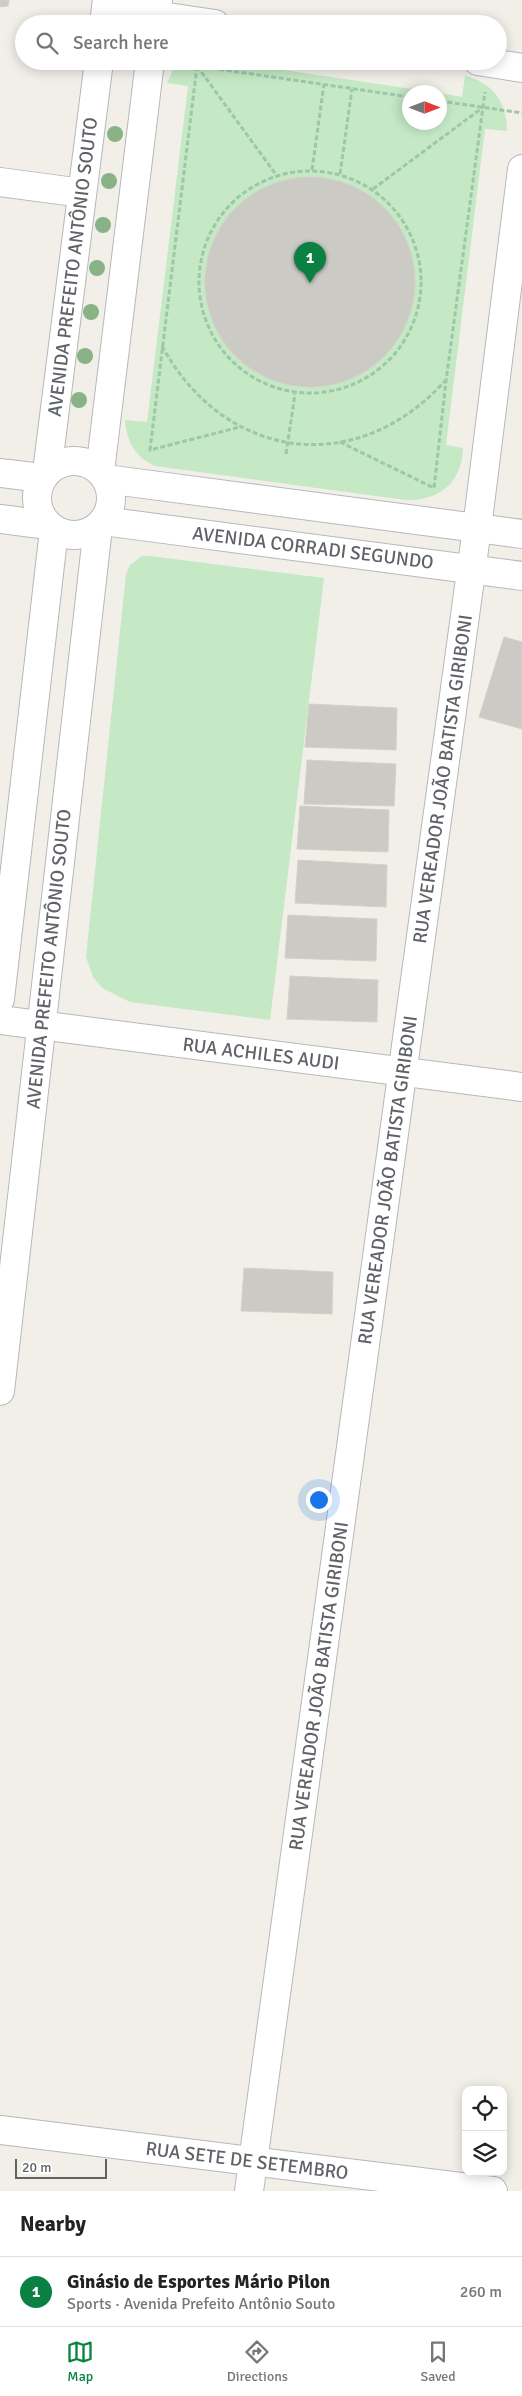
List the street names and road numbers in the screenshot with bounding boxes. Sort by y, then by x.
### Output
street label: AVENIDA PREFEITO ANTÔNIO SOUTO [43,116,103,418]
street label: AVENIDA CORRADI SEGUNDO [191,521,435,575]
street label: RUA VEREADOR JOÃO BATISTA GIRIBONI [408,613,478,945]
street label: AVENIDA PREFEITO ANTÔNIO SOUTO [21,808,77,1110]
street label: RUA VEREADOR JOÃO BATISTA GIRIBONI [353,1014,423,1346]
street label: RUA ACHILES AUDI [181,1032,341,1076]
street label: RUA VEREADOR JOÃO BATISTA GIRIBONI [284,1520,354,1852]
street label: RUA SETE DE SETEMBRO [144,2137,350,2185]

